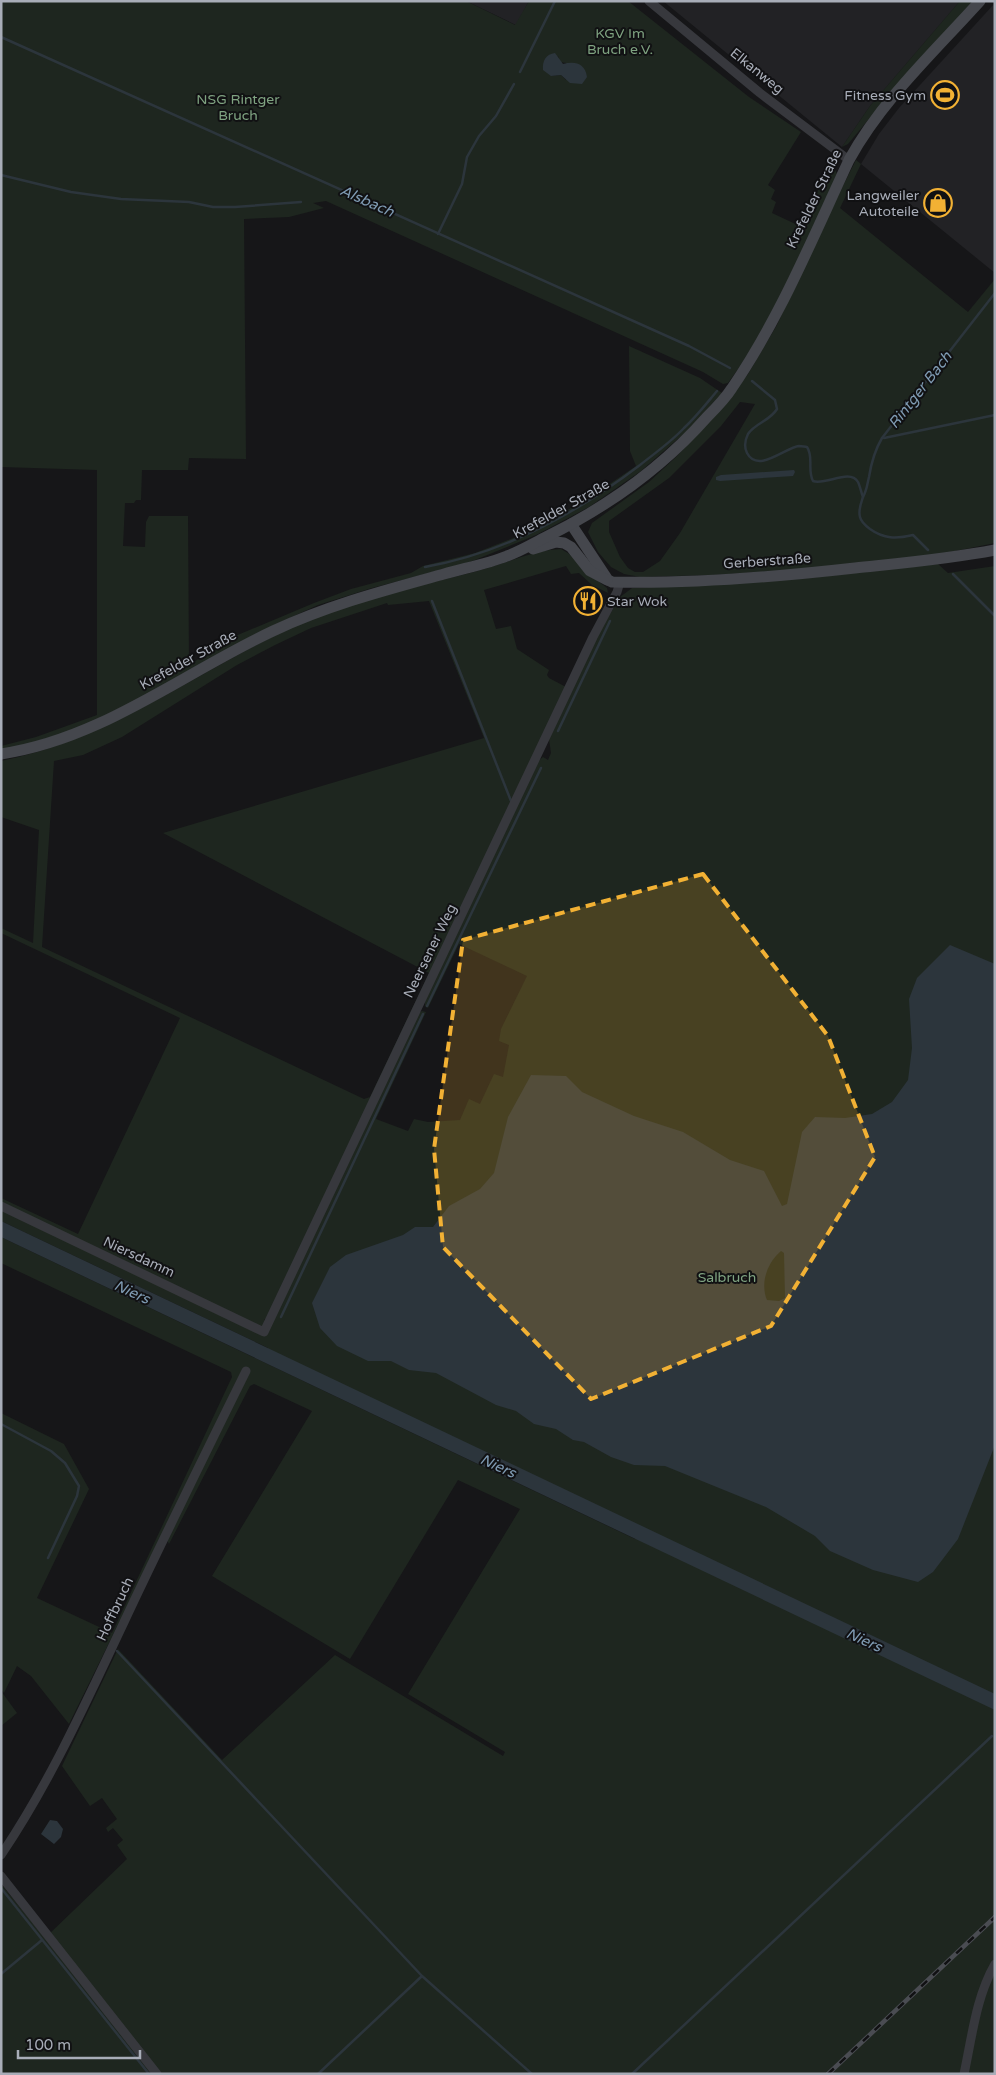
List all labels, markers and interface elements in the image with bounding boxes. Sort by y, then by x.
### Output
park label: KGV Im Bruch e.V. [587,25,653,58]
street label: Elkanweg [727,44,787,98]
sports icon: Fitness Gym [930,80,960,110]
place label: Fitness Gym [844,87,926,104]
park label: NSG Rintger Bruch [196,91,280,124]
street label: Krefelder Straße [783,147,845,251]
water label: Alsbach [337,181,398,221]
place label: Langweiler Autoteile [847,187,920,220]
shop icon: Langweiler Autoteile [923,188,953,218]
water label: Rintger Bach [884,347,956,432]
street label: Krefelder Straße [510,475,612,543]
street label: Gerberstraße [723,549,811,573]
restaurant icon: Star Wok [573,586,603,616]
place label: Star Wok [607,593,668,610]
street label: Krefelder Straße [137,626,239,694]
street label: Neersener Weg [400,901,460,1001]
street label: Niersdamm [101,1233,177,1281]
park label: Salbruch [698,1269,756,1286]
water label: Niers [111,1276,154,1309]
water label: Niers [477,1450,520,1483]
street label: Hoffbruch [93,1574,137,1644]
water label: Niers [843,1624,886,1657]
scale bar [18,2028,140,2060]
text: 100 m [25,2036,71,2054]

